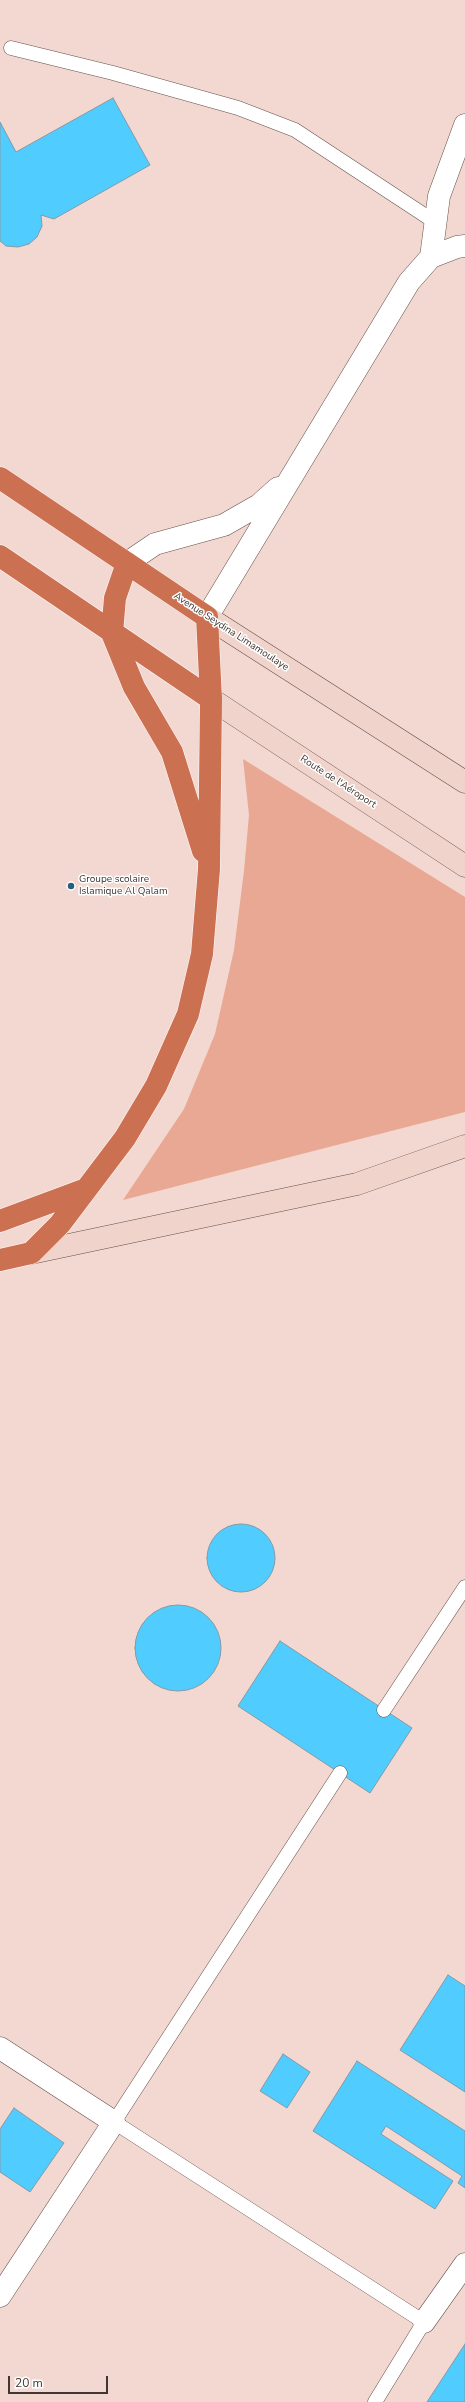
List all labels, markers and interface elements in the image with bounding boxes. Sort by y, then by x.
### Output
street label: Avenue Seydina Limamoulaye [171,590,291,674]
street label: Route de l'Aéroport [298,753,378,811]
place label: Groupe scolaire Islamique Al Qalam [79,874,167,898]
marker: Groupe scolaire Islamique Al Qalam [66,881,76,891]
scale bar [10,2368,110,2394]
text: 20 m [15,2375,43,2391]

